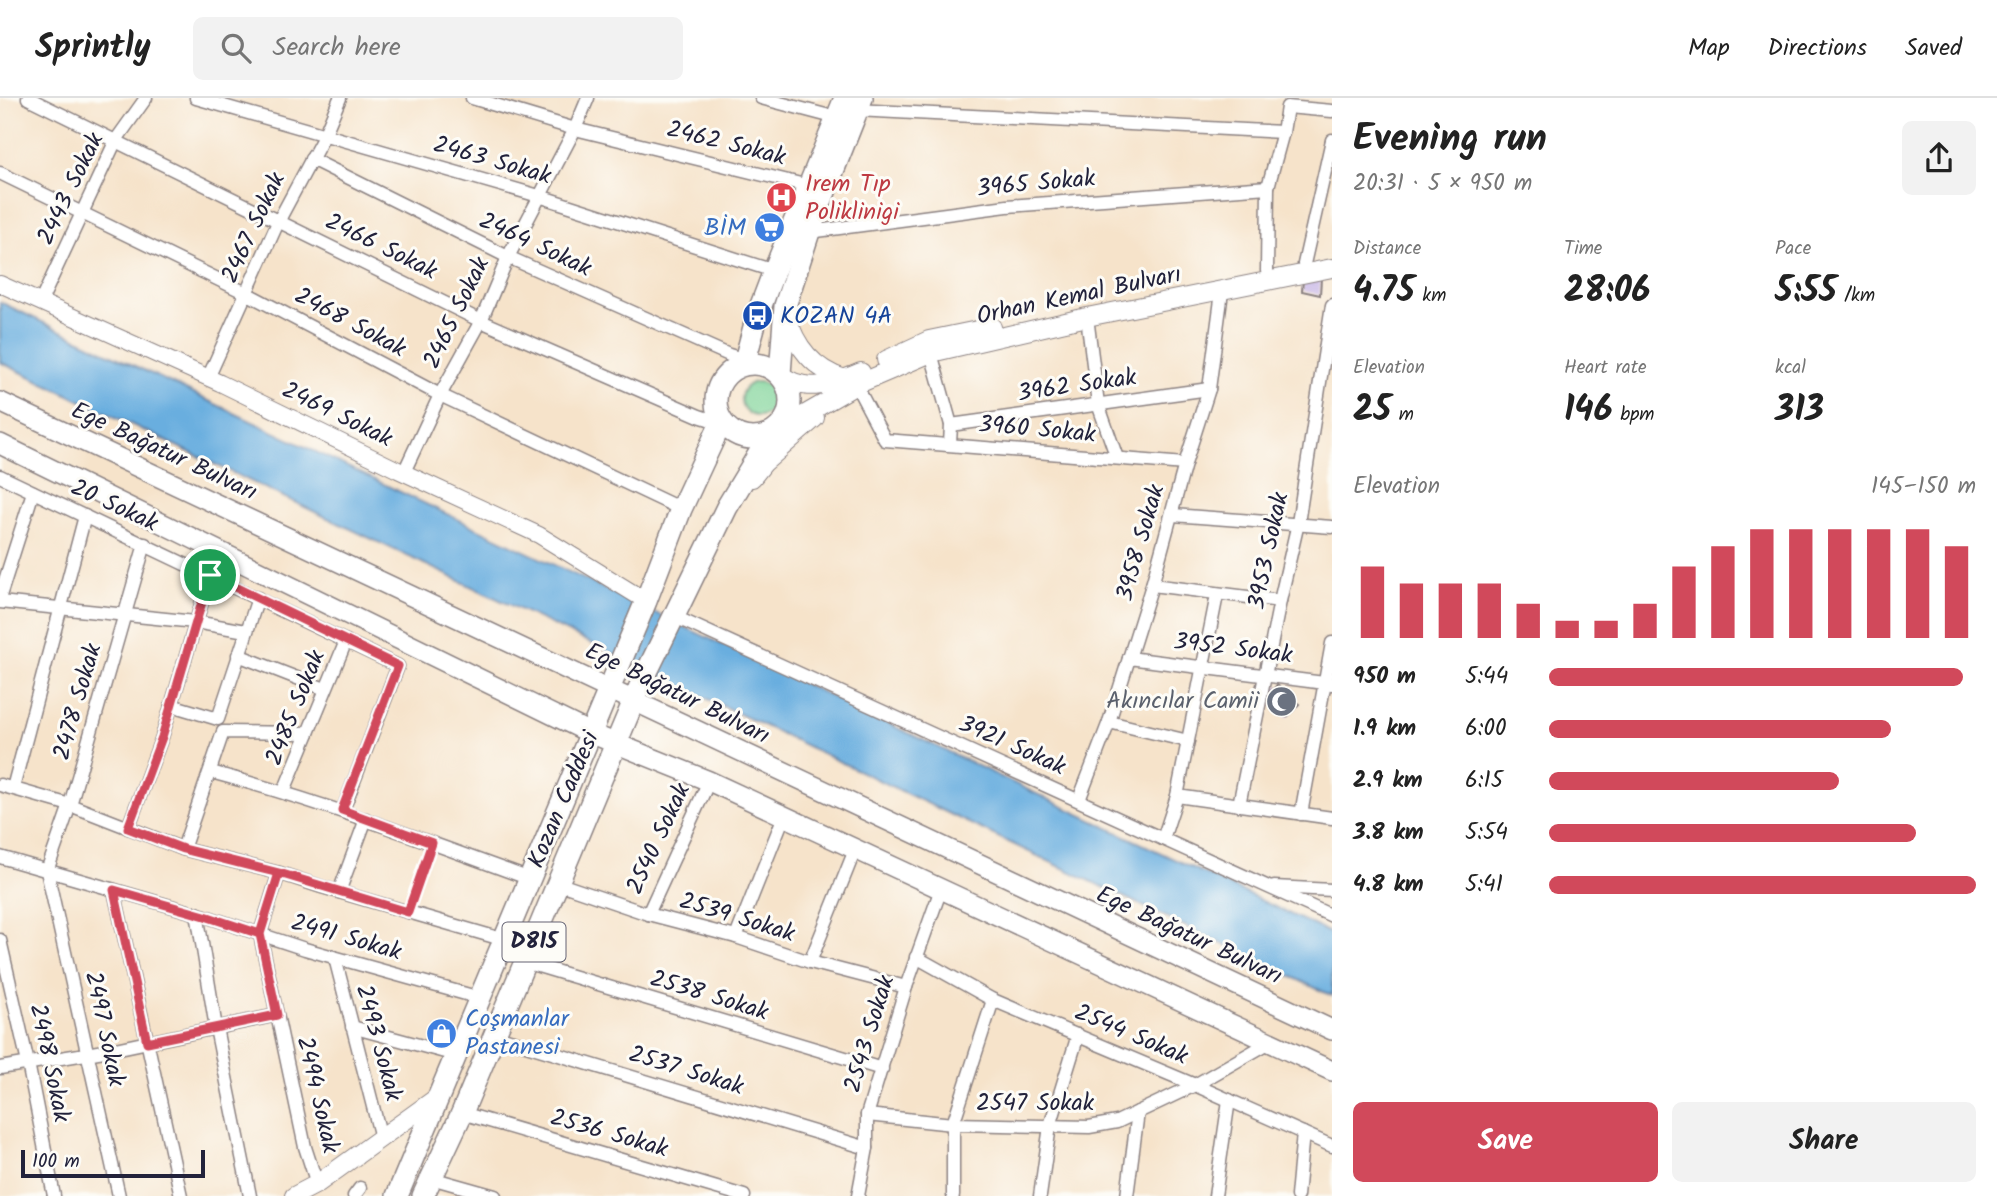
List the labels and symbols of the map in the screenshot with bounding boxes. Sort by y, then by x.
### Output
street label: 2462 Sokak [662,110,790,178]
street label: 2443 Sokak [27,125,115,252]
street label: 2463 Sokak [428,126,556,197]
street label: 3965 Sokak [975,159,1098,209]
street label: 2467 Sokak [211,165,297,290]
place label: Irem Tıp Poliklinigi [805,165,900,232]
hospital icon: Irem Tıp Poliklinigi [765,181,799,215]
street label: 2464 Sokak [472,202,599,289]
street label: 2466 Sokak [318,203,445,291]
place label: BİM [704,209,746,248]
supermarket icon: BİM [752,211,786,245]
street label: 2465 Sokak [413,250,501,376]
street label: Orhan Kemal Bulvarı [973,255,1185,337]
street label: 2468 Sokak [287,277,414,369]
place label: KOZAN 4A [780,297,892,336]
bus stop icon: KOZAN 4A [740,299,774,333]
street label: 3962 Sokak [1015,358,1140,414]
street label: 2469 Sokak [275,371,400,459]
street label: Ege Bağatur Bulvarı [64,392,264,512]
street label: 3960 Sokak [977,405,1098,455]
street label: 20 Sokak [64,469,165,544]
street label: 3958 Sokak [1106,479,1176,606]
street label: 3953 Sokak [1238,488,1301,613]
pin [180,545,240,605]
street label: 3952 Sokak [1171,622,1295,676]
street label: Ege Bağatur Bulvarı [578,632,776,756]
street label: 2478 Sokak [43,638,113,765]
street label: 2485 Sokak [255,644,337,772]
place label: Akıncılar Camii [1106,682,1260,721]
mosque icon: Akıncılar Camii [1265,684,1299,718]
street label: 3921 Sokak [952,705,1073,787]
street label: Kozan Caddesi [518,724,611,875]
street label: 2540 Sokak [616,776,702,901]
street label: Ege Bağatur Bulvarı [1089,876,1289,996]
street label: 2539 Sokak [674,882,800,954]
street label: 2491 Sokak [286,904,407,973]
road number: D815 [503,922,566,962]
street label: 2538 Sokak [645,960,774,1033]
street label: 2497 Sokak [73,968,135,1091]
street label: 2543 Sokak [834,970,907,1097]
street label: 2493 Sokak [344,980,413,1107]
street label: 2544 Sokak [1068,994,1195,1077]
street label: 2498 Sokak [17,1000,81,1127]
place label: Coşmanlar Pastanesi [465,1000,571,1067]
shop icon: Coşmanlar Pastanesi [425,1016,459,1050]
street label: 2494 Sokak [285,1033,350,1158]
street label: 2537 Sokak [624,1035,749,1107]
street label: 2547 Sokak [976,1084,1095,1123]
street label: 2536 Sokak [546,1099,673,1170]
scale bar [21,1147,205,1179]

